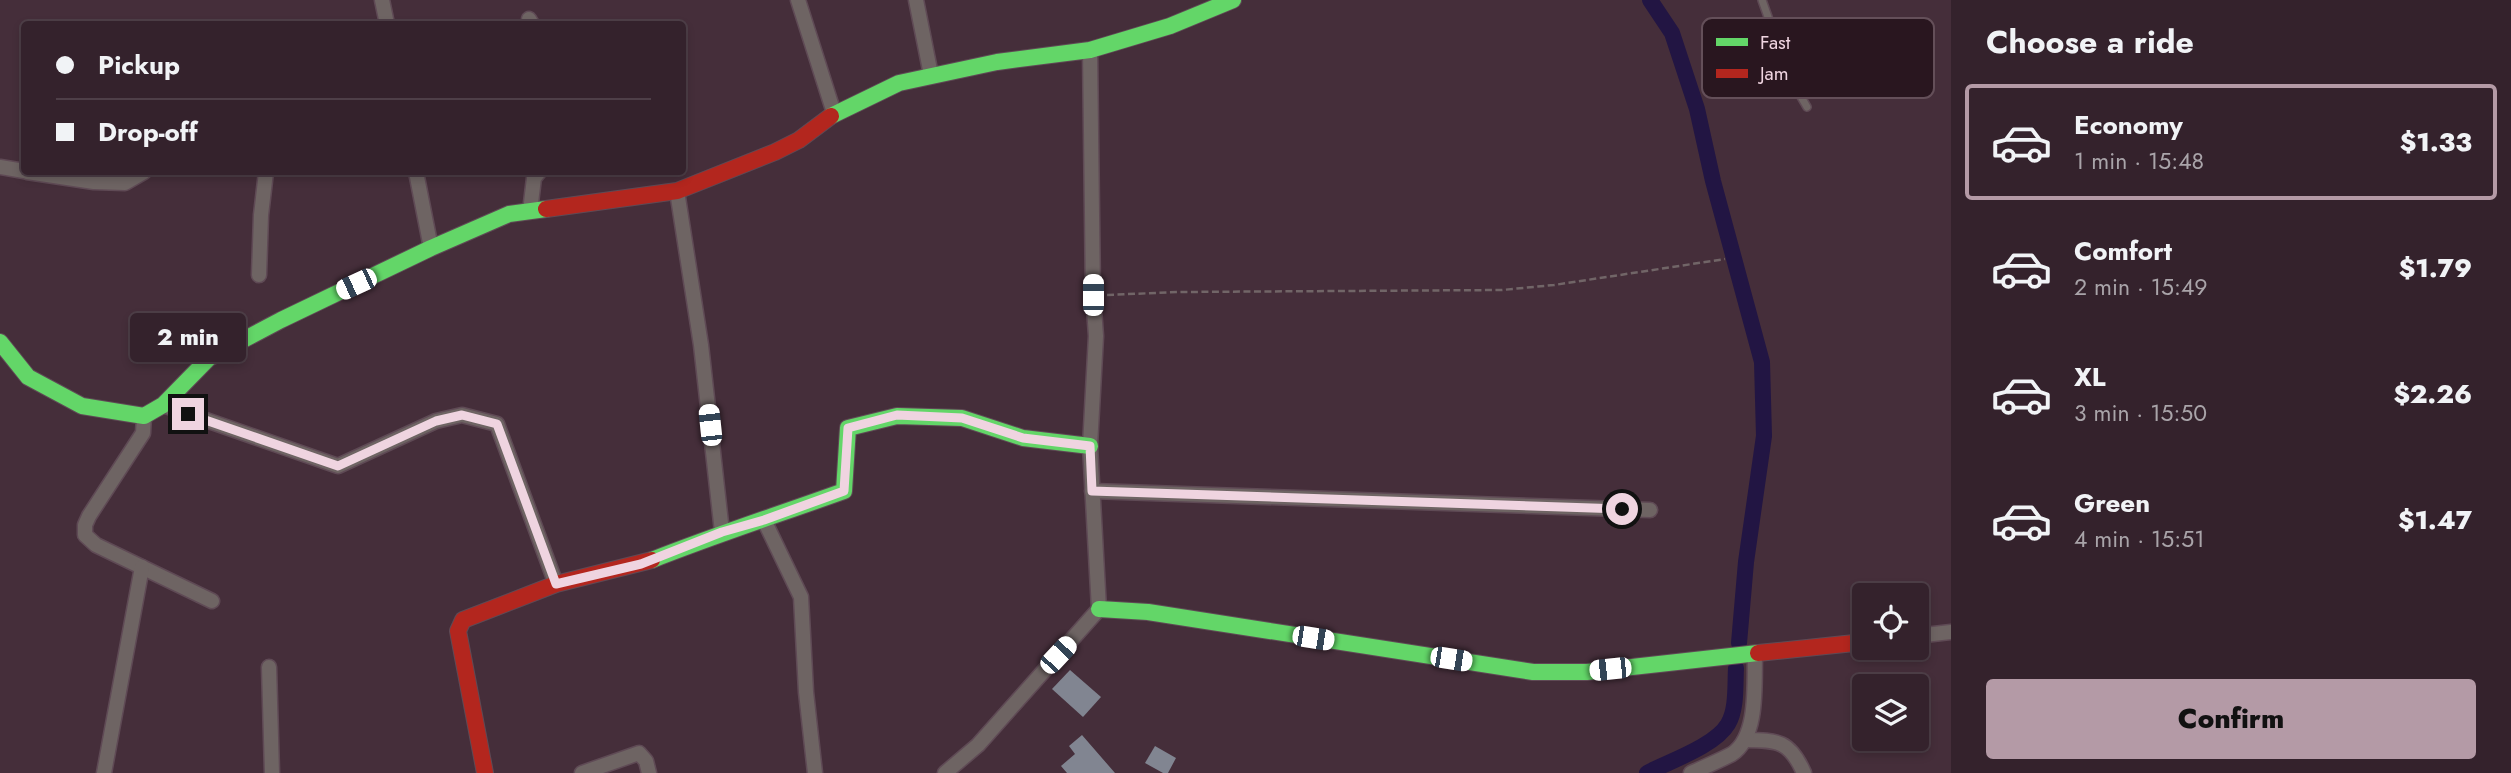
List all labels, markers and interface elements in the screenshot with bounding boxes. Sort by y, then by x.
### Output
legend [1702,18,1934,98]
text: Choose a ride [1986,19,2194,65]
text: Fast [1760,29,1791,56]
text: Pickup [98,46,180,84]
text: Jam [1757,60,1789,87]
text: Economy [2074,106,2183,144]
icon: car [1990,111,2053,174]
text: Drop-off [98,113,198,151]
text: $1.33 [2400,123,2472,161]
text: 1 min · 15:48 [2074,144,2204,178]
text: Comfort [2074,232,2172,270]
icon: car [1990,237,2053,300]
text: $1.79 [2399,249,2472,287]
car [333,266,380,302]
text: 2 min · 15:49 [2074,270,2208,304]
car [1083,274,1104,316]
callout: 2 min [130,312,246,362]
text: 2 min [157,320,219,354]
text: XL [2074,358,2106,396]
icon: car [1990,363,2053,426]
text: $2.26 [2393,375,2472,413]
text: 3 min · 15:50 [2074,396,2207,430]
route end [172,398,204,430]
car [698,403,723,447]
text: Green [2074,484,2150,522]
icon: car [1990,489,2053,552]
route start [1606,493,1638,525]
text: $1.47 [2398,501,2472,539]
text: 4 min · 15:51 [2074,522,2205,556]
map controls [1852,583,1929,751]
button: locate [1852,583,1929,660]
car [1291,624,1336,652]
car [1036,632,1081,678]
car [1429,645,1474,673]
car [1589,656,1632,682]
button: layers [1852,674,1929,751]
button: Confirm [1986,679,2476,759]

